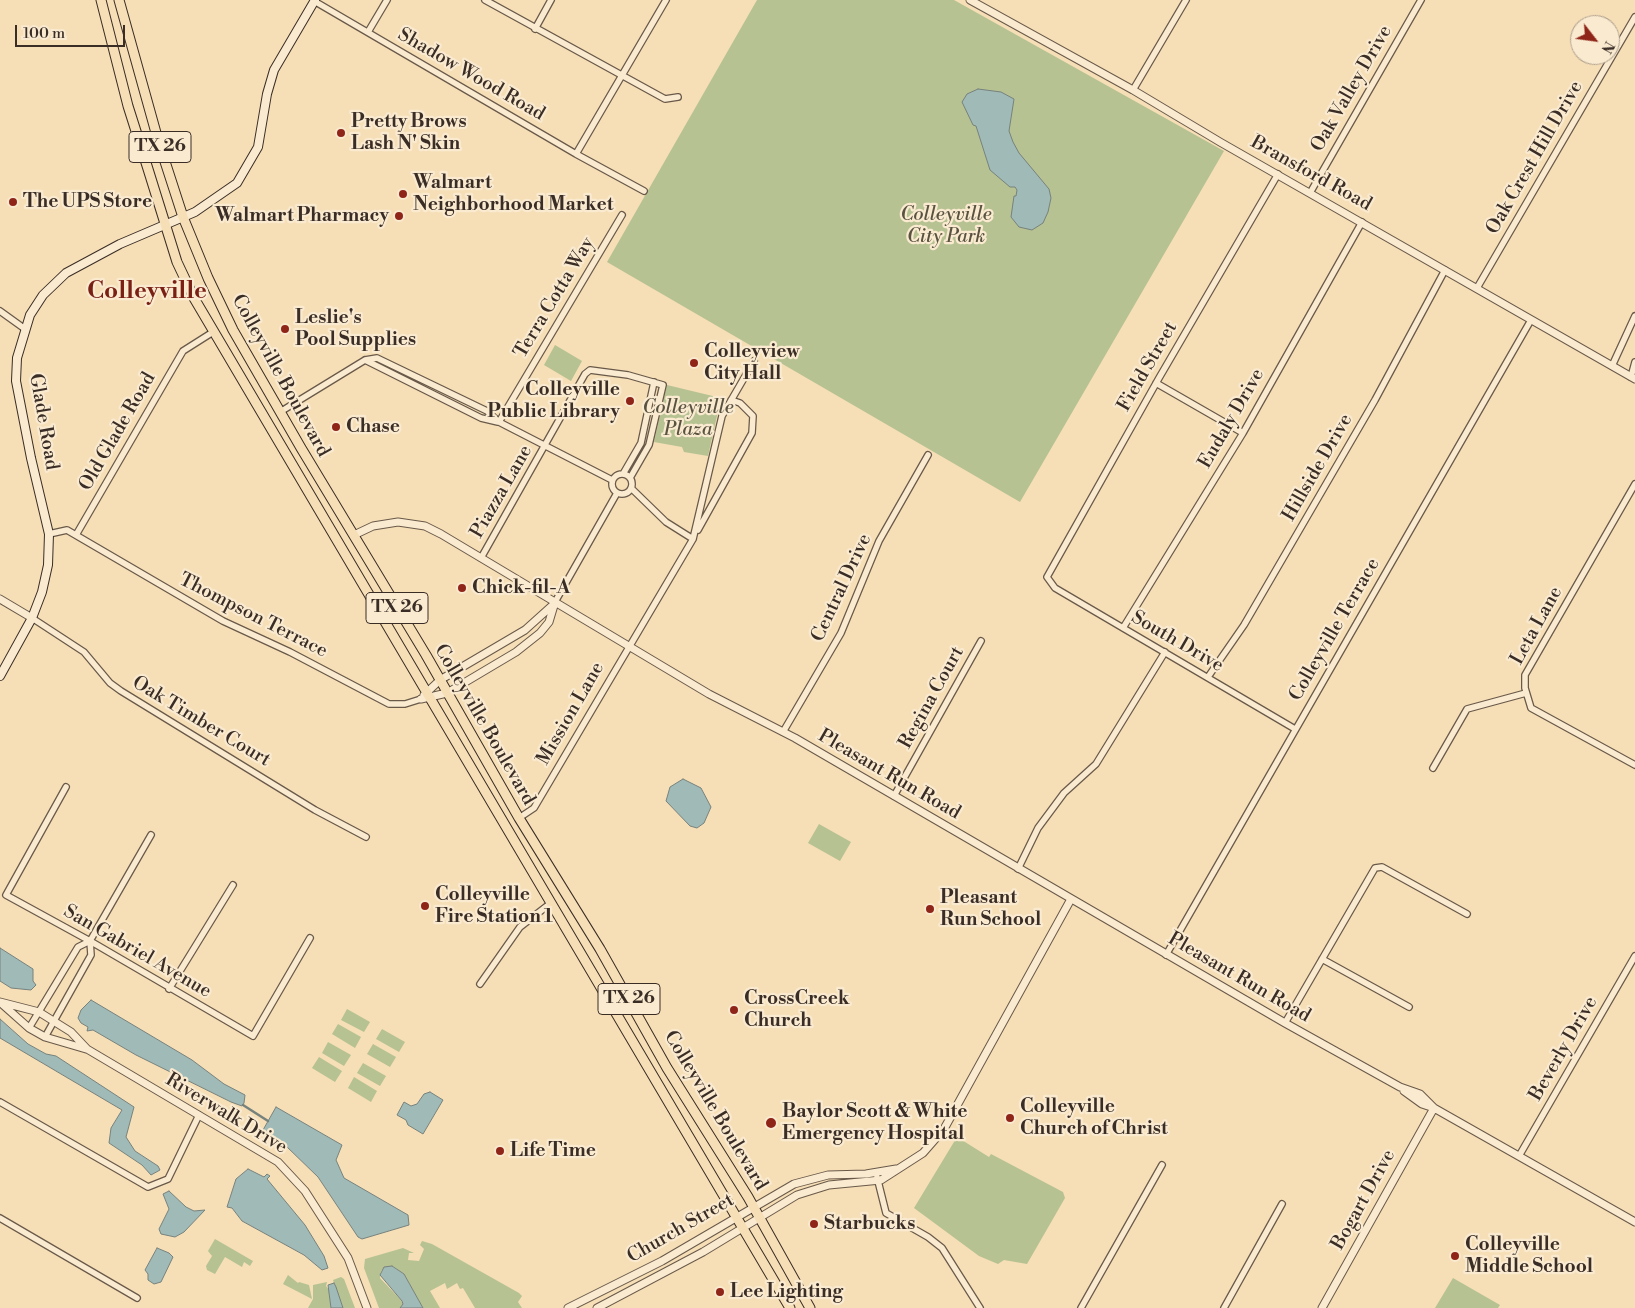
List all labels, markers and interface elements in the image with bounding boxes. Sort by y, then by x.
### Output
scale bar [18,15,128,47]
north arrow [1570,15,1620,65]
street label: Oak Valley Drive [1307,22,1397,156]
text: 100 m [23,24,65,43]
street label: Shadow Wood Road [393,24,549,126]
text: N [1597,38,1618,56]
street label: Oak Crest Hill Drive [1482,77,1588,239]
place label: Pretty Brows Lash N' Skin [351,111,467,155]
marker: Pretty Brows Lash N' Skin [335,127,347,139]
street label: Bransford Road [1247,131,1375,217]
road number: TX 26 [129,132,191,162]
place label: Walmart Neighborhood Market [413,172,613,216]
marker: Walmart Neighborhood Market [397,188,409,200]
place label: The UPS Store [23,191,152,213]
marker: The UPS Store [7,196,19,208]
park label: Colleyville City Park [900,204,992,248]
place label: Walmart Pharmacy [215,205,389,227]
marker: Walmart Pharmacy [393,210,405,222]
street label: Terra Cotta Way [510,233,600,363]
district label: Colleyville [87,278,207,306]
street label: Colleyville Boulevard [226,291,334,461]
place label: Leslie's Pool Supplies [295,307,416,351]
street label: Field Street [1113,318,1183,416]
marker: Leslie's Pool Supplies [279,323,291,335]
place label: Colleyview City Hall [704,341,800,385]
marker: Colleyview City Hall [688,357,700,369]
street label: Eudaly Drive [1194,365,1270,473]
street label: Old Glade Road [75,369,161,495]
street label: Glade Road [23,372,63,472]
place label: Colleyville Public Library [487,379,620,423]
marker: Colleyville Public Library [624,395,636,407]
park label: Colleyville Plaza [642,397,734,441]
street label: Hillside Drive [1278,410,1358,526]
place label: Chase [346,416,400,438]
marker: Chase [330,421,342,433]
street label: Piazza Lane [466,441,538,543]
street label: Central Drive [807,530,877,646]
street label: Colleyville Terrace [1285,555,1385,705]
street label: Thompson Terrace [175,569,331,663]
place label: Chick-fil-A [472,577,570,599]
marker: Chick-fil-A [456,582,468,594]
street label: Leta Lane [1506,583,1568,669]
road number: TX 26 [366,592,428,624]
street label: South Drive [1127,606,1227,678]
street label: Colleyville Boulevard [429,640,539,810]
street label: Regina Court [895,643,969,753]
street label: Mission Lane [532,659,610,769]
street label: Oak Timber Court [128,672,274,772]
street label: Pleasant Run Road [814,725,964,825]
place label: Colleyville Fire Station 1 [435,884,553,928]
place label: Pleasant Run School [940,887,1041,931]
street label: San Gabriel Avenue [59,900,215,1004]
marker: Colleyville Fire Station 1 [419,900,431,912]
marker: Pleasant Run School [924,903,936,915]
street label: Pleasant Run Road [1164,928,1314,1028]
road number: TX 26 [598,984,660,1014]
place label: CrossCreek Church [744,988,850,1032]
street label: Beverly Drive [1525,993,1603,1105]
marker: CrossCreek Church [728,1004,740,1016]
street label: Colleyville Boulevard [658,1027,772,1195]
street label: Riverwalk Drive [161,1069,291,1159]
place label: Colleyville Church of Christ [1020,1096,1168,1140]
place label: Baylor Scott & White Emergency Hospital [782,1101,967,1145]
marker: Colleyville Church of Christ [1004,1112,1016,1124]
marker: Baylor Scott & White Emergency Hospital [764,1116,778,1130]
place label: Life Time [510,1140,596,1162]
marker: Life Time [494,1145,506,1157]
street label: Bogart Drive [1327,1146,1401,1254]
street label: Church Street [624,1189,738,1269]
place label: Starbucks [824,1213,915,1235]
marker: Starbucks [808,1218,820,1230]
place label: Colleyville Middle School [1465,1234,1593,1278]
marker: Colleyville Middle School [1449,1250,1461,1262]
place label: Lee Lighting [730,1281,843,1303]
marker: Lee Lighting [714,1286,726,1298]

